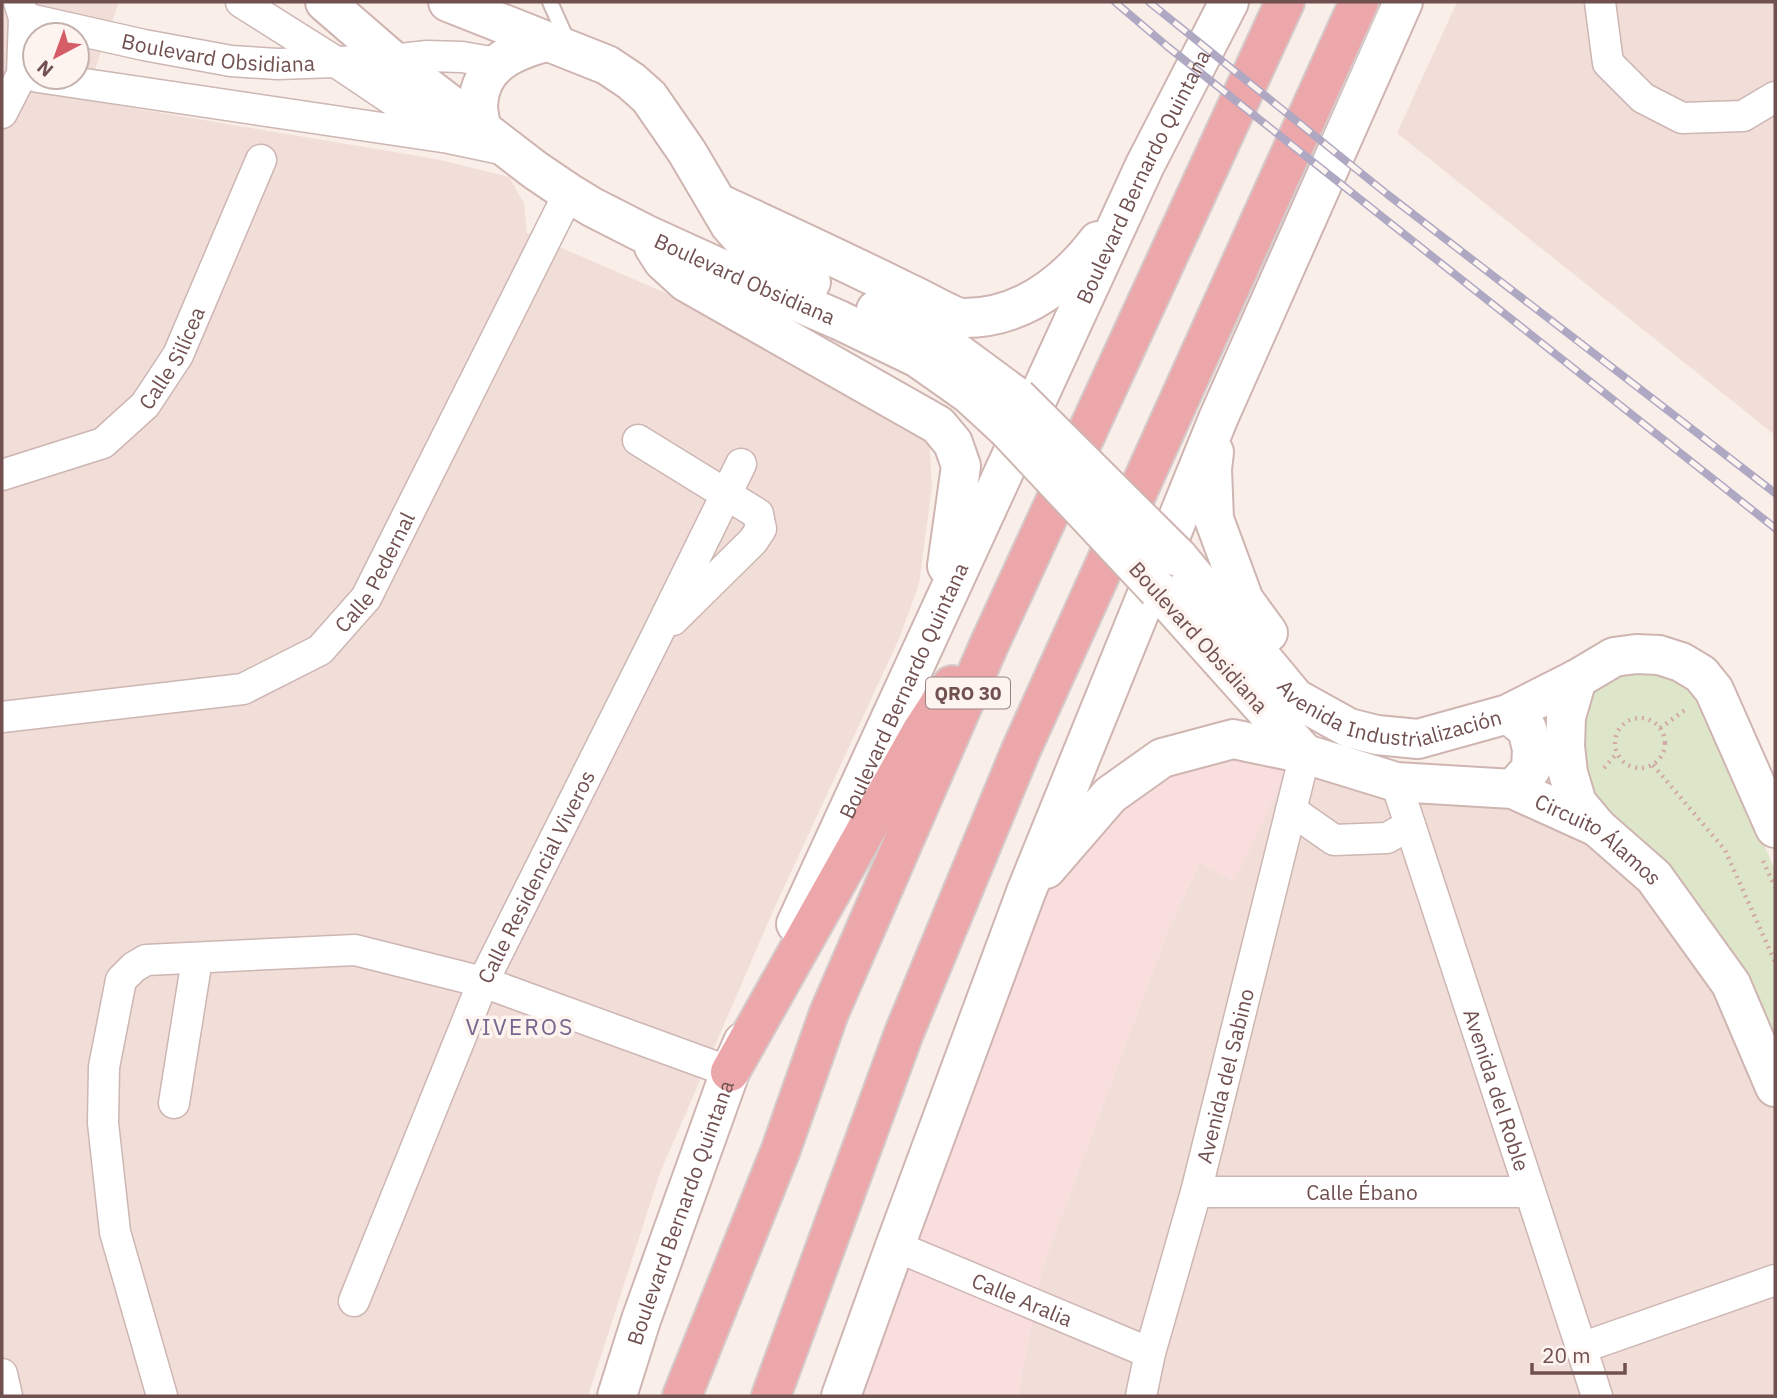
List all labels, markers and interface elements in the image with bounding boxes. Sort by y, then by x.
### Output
north arrow [21,21,91,91]
street label: Boulevard Obsidiana [119,26,315,78]
street label: Boulevard Bernardo Quintana [1069,45,1216,308]
text: N [32,55,58,82]
street label: Boulevard Obsidiana [650,226,840,331]
street label: Calle Silícea [132,302,211,415]
street label: Calle Pedernal [328,507,421,638]
street label: Boulevard Obsidiana [1123,555,1275,719]
street label: Boulevard Bernardo Quintana [832,558,974,823]
street label: Avenida Industrialización [1271,674,1505,753]
road number: QRO 30 [926,678,1010,708]
street label: Calle Residencial Viveros [471,765,601,988]
street label: Circuito Álamos [1531,787,1669,890]
street label: Avenida del Sabino [1190,986,1260,1166]
street label: Avenida del Roble [1457,1005,1536,1175]
district label: VIVEROS [466,1011,574,1041]
street label: Boulevard Bernardo Quintana [620,1076,740,1348]
street label: Calle Ébano [1306,1178,1418,1206]
street label: Calle Aralia [968,1266,1077,1333]
scale bar [1532,1332,1625,1376]
text: 20 m [1542,1341,1591,1369]

